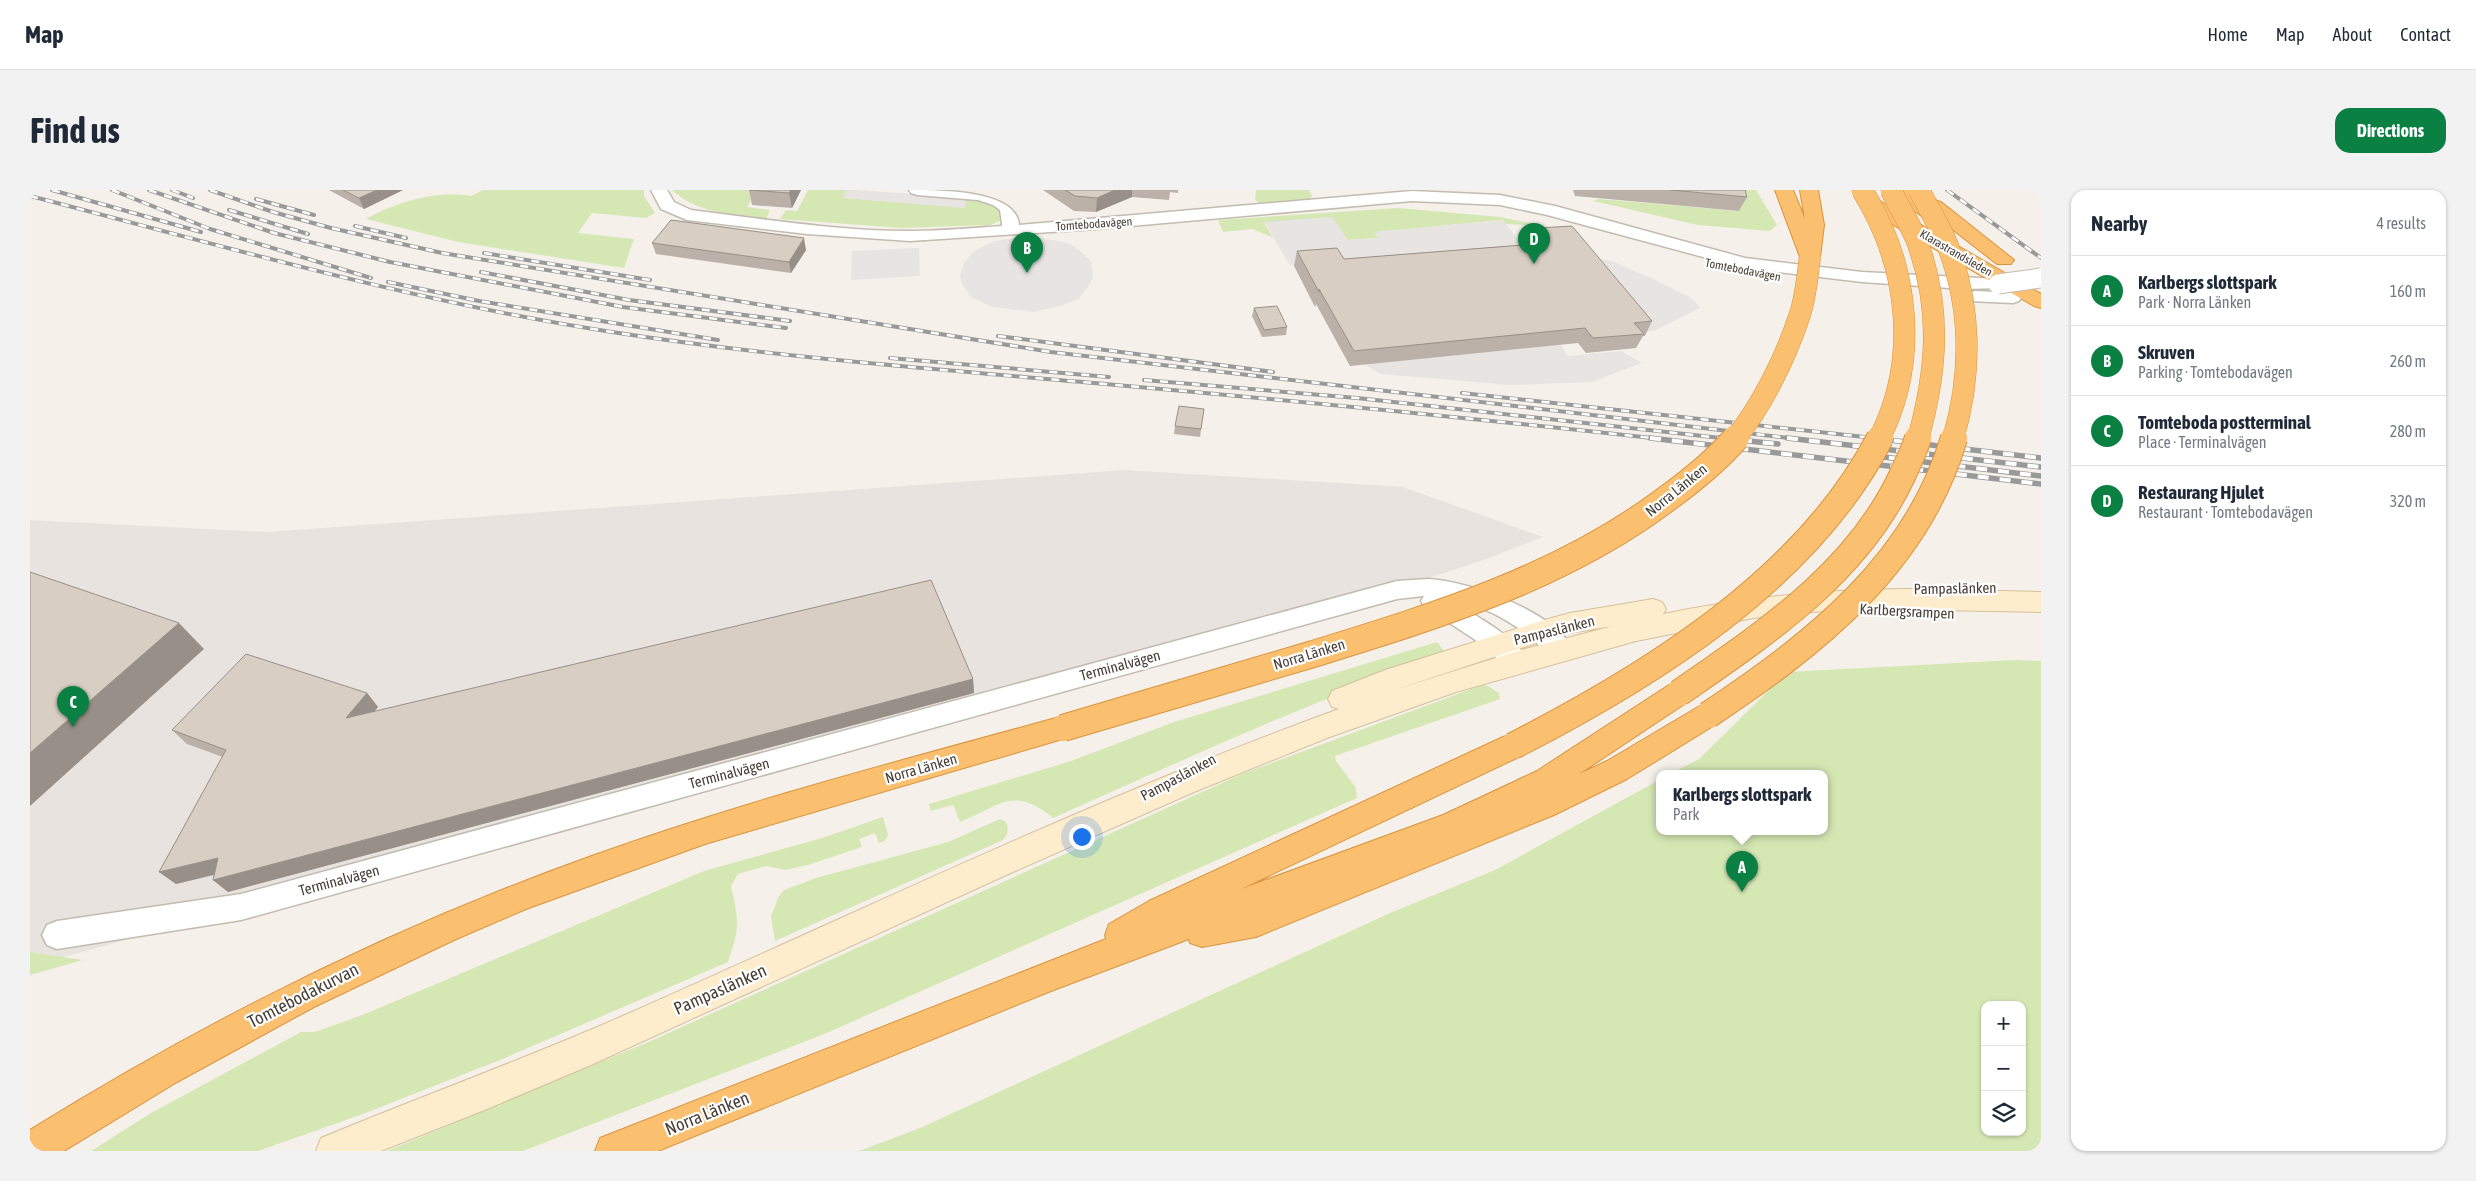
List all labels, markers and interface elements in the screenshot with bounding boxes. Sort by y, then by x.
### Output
text: Map [25,21,64,48]
text: Home [2208,24,2248,45]
text: Map [2276,24,2305,45]
text: About [2333,24,2372,45]
text: Contact [2400,24,2451,45]
button: Directions [2335,108,2446,153]
text: Find us [30,110,120,150]
text: Nearby [2091,211,2147,235]
street label: Tomtebodavägen [1055,214,1133,234]
text: 4 results [2376,214,2426,232]
pin: D [1518,223,1550,264]
street label: Klarastrandsleden [1917,227,1995,279]
pin: B [1011,232,1043,273]
street label: Tomtebodavägen [1704,256,1782,284]
text: Karlbergs slottspark [2138,271,2277,293]
text: A [2103,282,2111,300]
text: 160 m [2390,282,2426,300]
text: Park · Norra Länken [2138,293,2251,311]
text: Skruven [2138,341,2195,363]
text: B [2103,352,2111,370]
text: 260 m [2390,352,2426,370]
text: Parking · Tomtebodavägen [2138,363,2293,381]
text: Tomteboda postterminal [2138,411,2311,433]
text: C [2103,422,2111,440]
text: 280 m [2390,422,2426,440]
text: Place · Terminalvägen [2138,433,2267,451]
street label: Norra Länken [1642,460,1710,520]
text: Restaurang Hjulet [2138,481,2264,503]
text: D [2103,492,2111,510]
text: 320 m [2390,492,2426,510]
text: Restaurant · Tomtebodavägen [2138,503,2313,521]
street label: Pampaslänken [1913,579,1997,597]
street label: Karlbergsrampen [1859,600,1955,622]
street label: Pampaslänken [1512,612,1596,648]
street label: Norra Länken [1271,635,1347,673]
street label: Terminalvägen [1078,646,1162,684]
pin: C [57,686,89,727]
street label: Norra Länken [883,750,959,786]
street label: Pampaslänken [1137,750,1219,804]
street label: Terminalvägen [687,754,771,792]
popup [1656,770,1828,835]
text: Karlbergs slottspark [1673,783,1811,805]
text: Park [1673,805,1699,823]
your location [1069,824,1095,850]
pin: A [1726,851,1758,892]
street label: Terminalvägen [297,861,381,899]
street label: Tomtebodakurvan [244,958,362,1032]
street label: Pampaslänken [670,959,770,1019]
map controls [1981,1001,2026,1136]
button: + [1981,1001,2026,1046]
button: − [1981,1046,2026,1091]
street label: Norra Länken [662,1087,752,1139]
button: layers [1981,1091,2026,1136]

